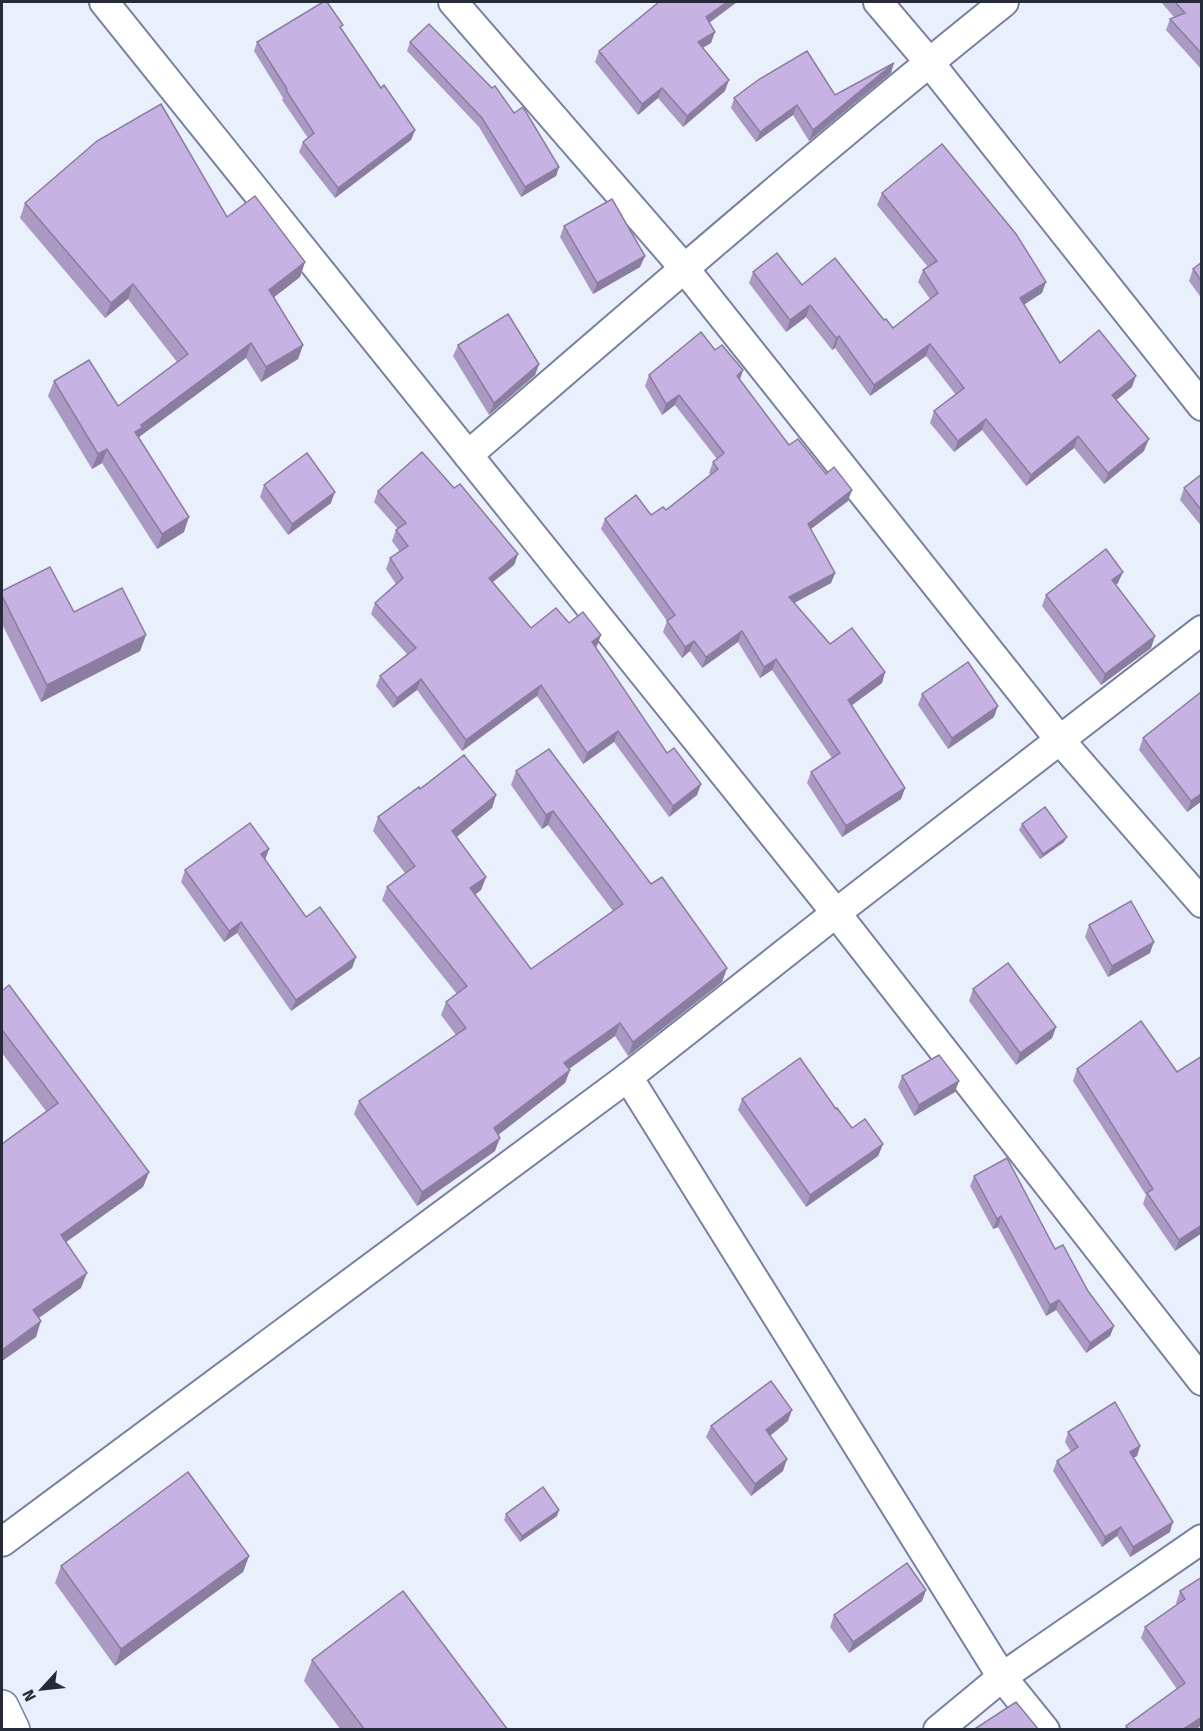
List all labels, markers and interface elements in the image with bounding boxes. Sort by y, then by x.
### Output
north arrow [12,1659,72,1719]
text: N [18,1687,40,1705]

